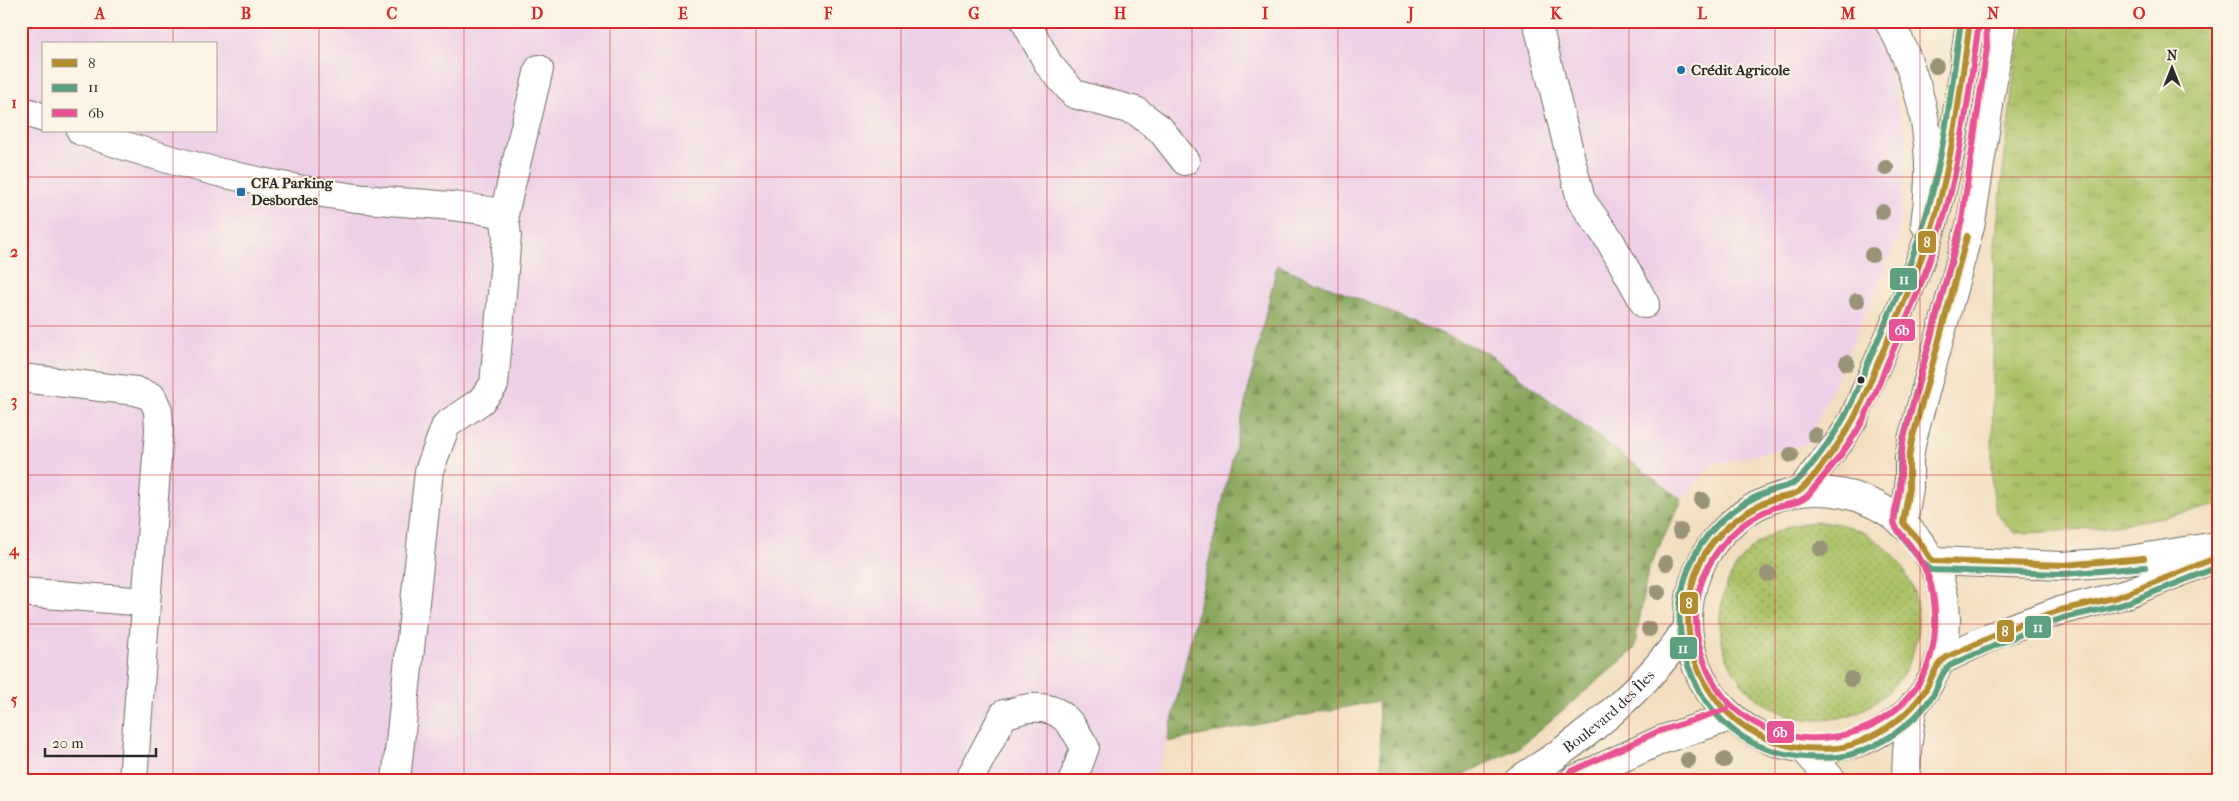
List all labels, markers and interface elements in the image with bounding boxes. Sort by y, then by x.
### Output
text: A [94,4,106,23]
text: B [241,4,251,23]
text: C [387,4,398,23]
text: D [531,4,543,23]
text: E [678,4,688,23]
text: F [823,4,833,23]
text: G [968,4,980,23]
text: H [1114,4,1127,23]
text: I [1262,4,1269,23]
text: J [1406,4,1414,24]
text: K [1550,4,1563,23]
text: L [1697,4,1707,23]
text: M [1840,4,1856,23]
text: N [1987,4,2000,23]
text: O [2133,4,2146,23]
legend [42,42,218,132]
north arrow [2146,42,2196,92]
text: N [2167,47,2178,64]
text: 8 [88,54,96,72]
place label: Crédit Agricole [1691,61,1791,79]
marker: Crédit Agricole [1675,64,1687,76]
text: 11 [88,78,99,96]
text: 1 [11,93,17,112]
text: 6b [88,104,104,122]
place label: CFA Parking Desbordes [251,174,334,209]
marker: CFA Parking Desbordes [235,186,247,198]
line badge: 8 [1917,230,1937,254]
text: 8 [1923,234,1931,251]
text: 2 [10,242,18,261]
line badge: 11 [1889,267,1918,291]
text: 11 [1899,271,1909,288]
line badge: 6b [1888,318,1916,342]
text: 6b [1895,322,1910,339]
unlabelled marker [1856,375,1866,385]
text: 3 [11,391,17,411]
text: 4 [8,540,20,560]
line badge: 8 [1679,591,1699,615]
text: 8 [1685,595,1693,612]
line badge: 11 [2024,615,2052,639]
line badge: 8 [1996,619,2015,643]
text: 11 [2033,619,2043,636]
text: 8 [2001,623,2009,640]
line badge: 11 [1669,636,1698,660]
text: 11 [1678,640,1688,657]
street label: Boulevard des Îles [1559,666,1659,757]
text: 5 [11,690,18,709]
line badge: 6b [1766,720,1795,744]
text: 6b [1773,724,1788,741]
scale bar [45,726,156,758]
text: 20 m [52,734,84,752]

